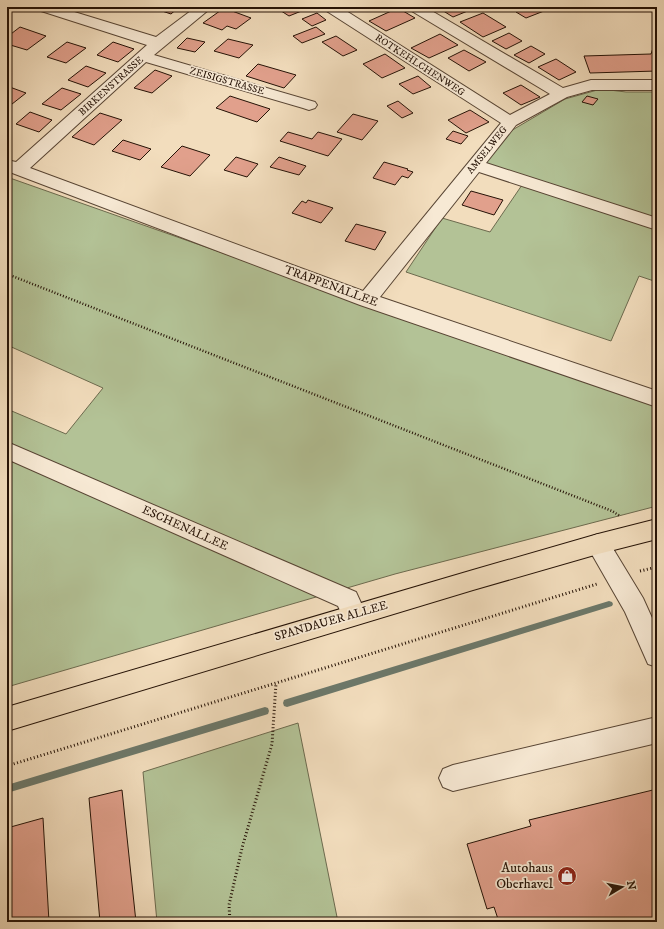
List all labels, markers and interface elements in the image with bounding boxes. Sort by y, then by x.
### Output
street label: ROTKEHLCHENWEG [373,32,467,98]
street label: BIRKENSTRASSE [76,54,146,118]
street label: ZEISIGSTRASSE [188,65,266,97]
street label: AMSELWEG [464,124,510,176]
street label: TRAPPENALLEE [282,262,380,310]
street label: ESCHENALLEE [140,502,231,554]
street label: SPANDAUER ALLEE [273,598,390,644]
place label: Autohaus Oberhavel [496,859,554,893]
shop icon: Autohaus Oberhavel [556,865,578,887]
north arrow [602,867,642,907]
text: N [623,880,639,891]

